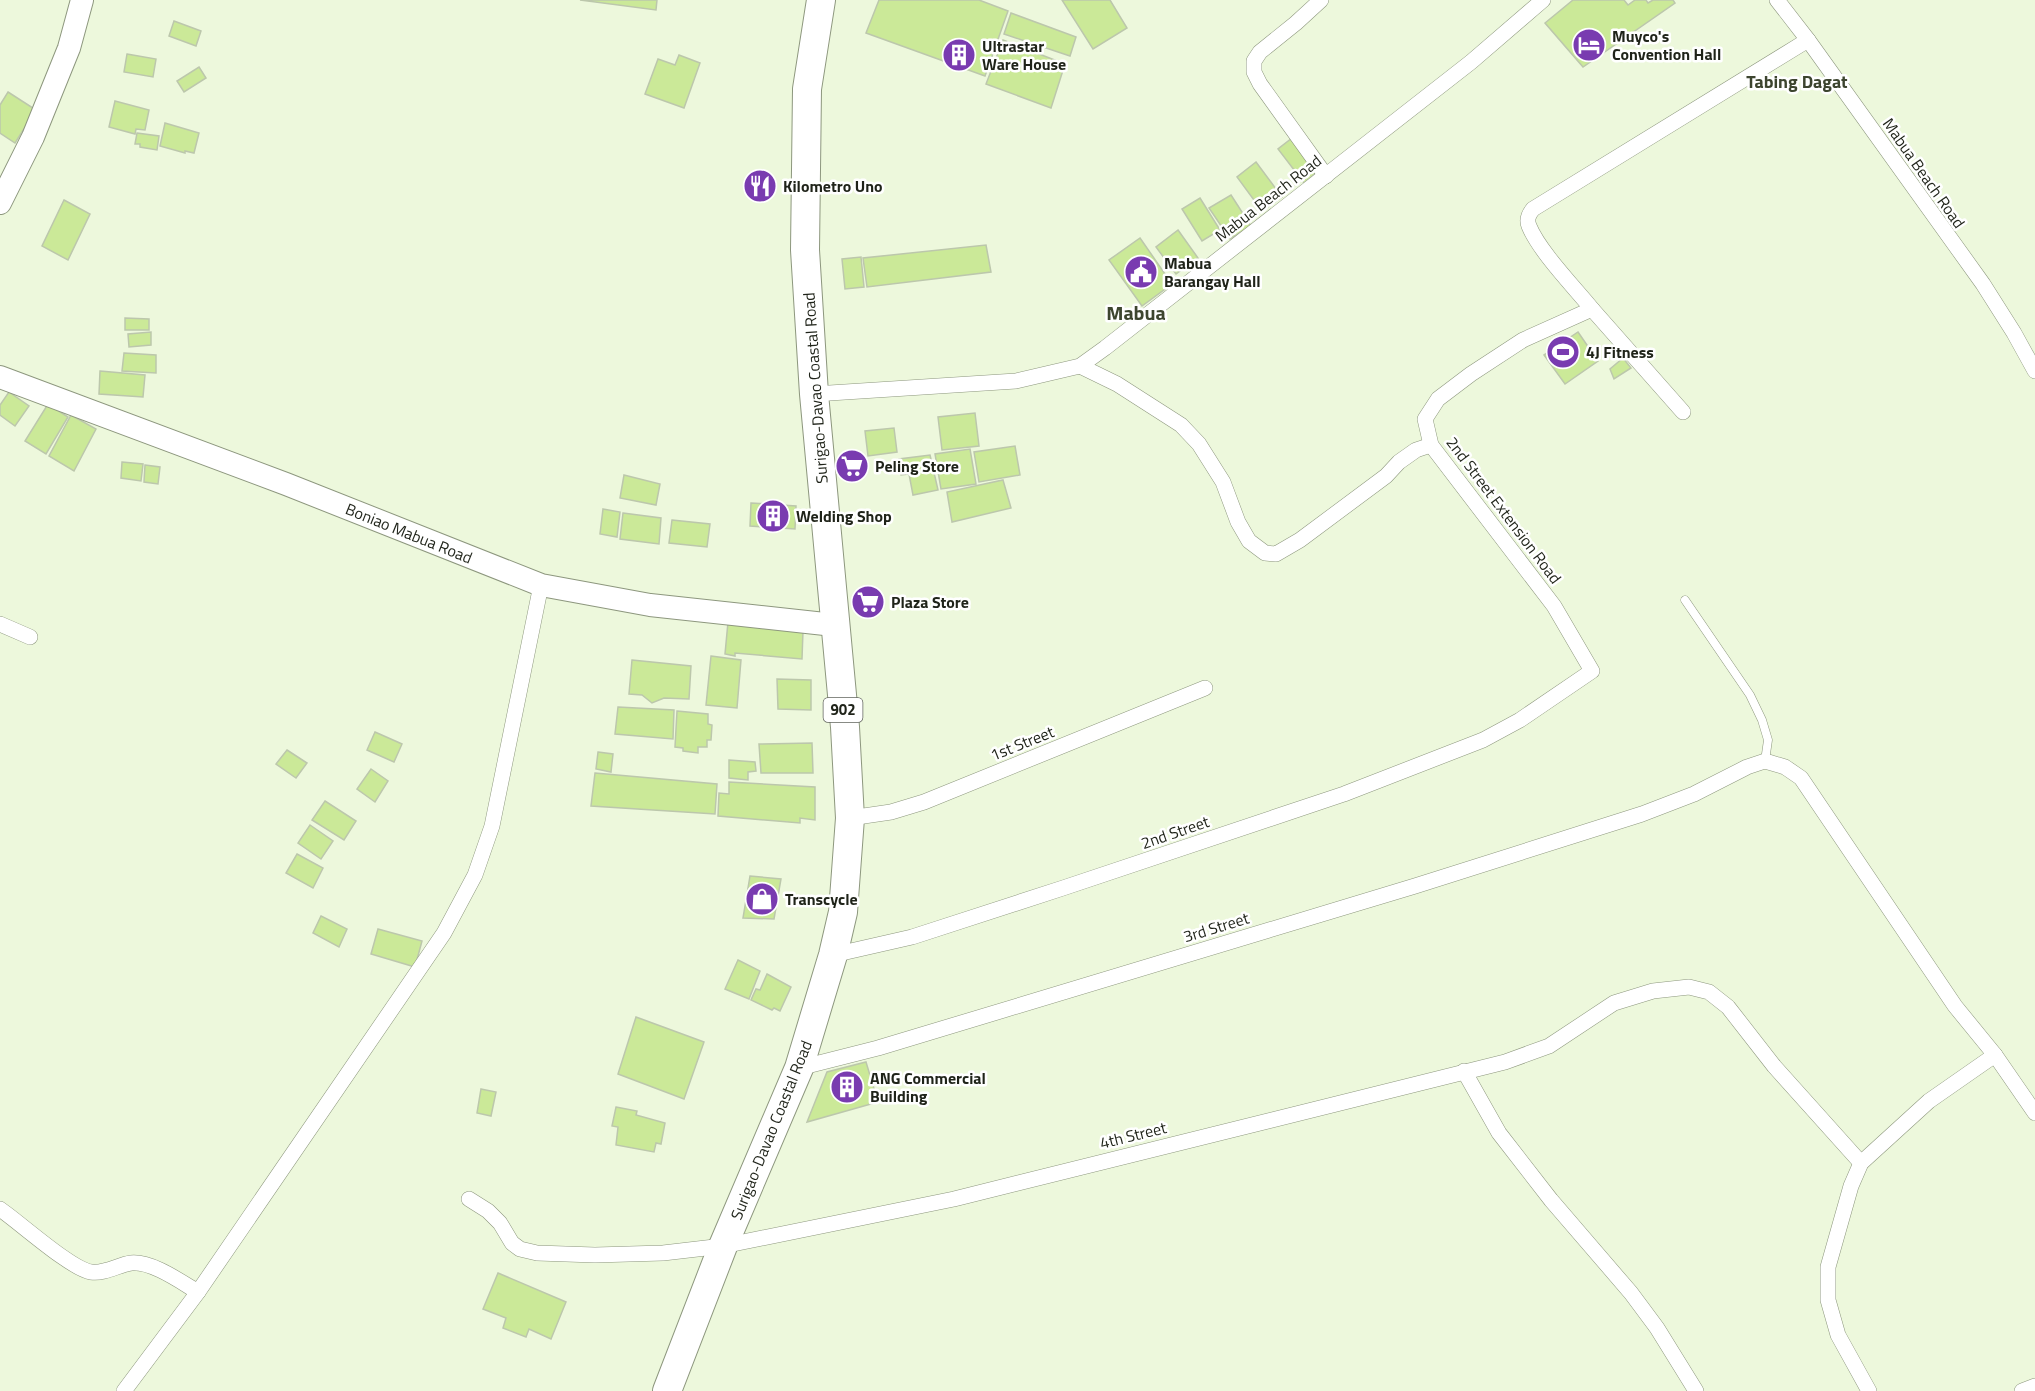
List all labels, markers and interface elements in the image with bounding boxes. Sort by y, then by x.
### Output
place label: Muyco's Convention Hall [1612,24,1721,66]
hotel icon: Muyco's Convention Hall [1571,27,1607,63]
place label: Ultrastar Ware House [982,34,1066,76]
building icon: Ultrastar Ware House [941,37,977,73]
district label: Tabing Dagat [1746,68,1848,95]
street label: Mabua Beach Road [1877,113,1971,233]
street label: Mabua Beach Road [1210,149,1326,247]
restaurant icon: Kilometro Uno [742,168,778,204]
place label: Kilometro Uno [783,174,883,198]
place label: Mabua Barangay Hall [1164,251,1261,293]
public building icon: Mabua Barangay Hall [1123,254,1159,290]
street label: Surigao-Davao Coastal Road [796,292,834,484]
district label: Mabua [1106,297,1166,328]
sports icon: 4J Fitness [1545,334,1581,370]
place label: 4J Fitness [1586,340,1654,364]
street label: 2nd Street Extension Road [1441,431,1567,589]
supermarket icon: Peling Store [834,448,870,484]
place label: Peling Store [875,454,959,478]
street label: Boniao Mabua Road [342,497,476,569]
building icon: Welding Shop [755,498,791,534]
place label: Welding Shop [796,504,892,528]
supermarket icon: Plaza Store [850,584,886,620]
place label: Plaza Store [891,590,969,614]
road number: 902 [824,698,862,722]
street label: 1st Street [987,719,1058,767]
street label: 2nd Street [1138,809,1213,855]
shop icon: Transcycle [744,881,780,917]
place label: Transcycle [785,887,858,911]
street label: 3rd Street [1180,906,1252,948]
street label: Surigao-Davao Coastal Road [724,1037,818,1223]
place label: ANG Commercial Building [870,1066,986,1108]
building icon: ANG Commercial Building [829,1069,865,1105]
street label: 4th Street [1097,1115,1169,1155]

